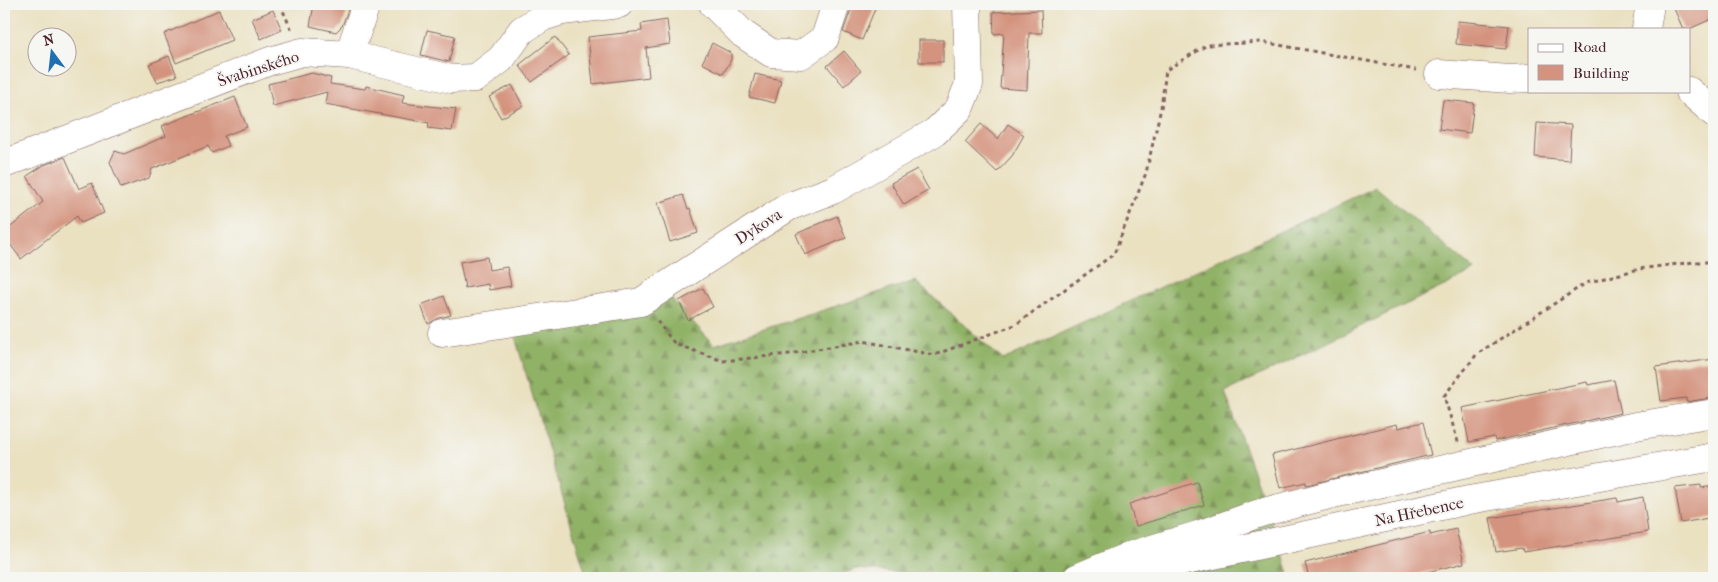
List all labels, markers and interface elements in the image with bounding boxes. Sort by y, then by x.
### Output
north arrow [28,28,78,78]
legend [1528,28,1690,92]
text: N [41,30,56,50]
text: Road [1573,38,1607,56]
street label: Švabinského [215,45,301,91]
text: Building [1573,64,1630,82]
street label: Dykova [731,204,786,248]
street label: Na Hřebence [1373,493,1465,530]

